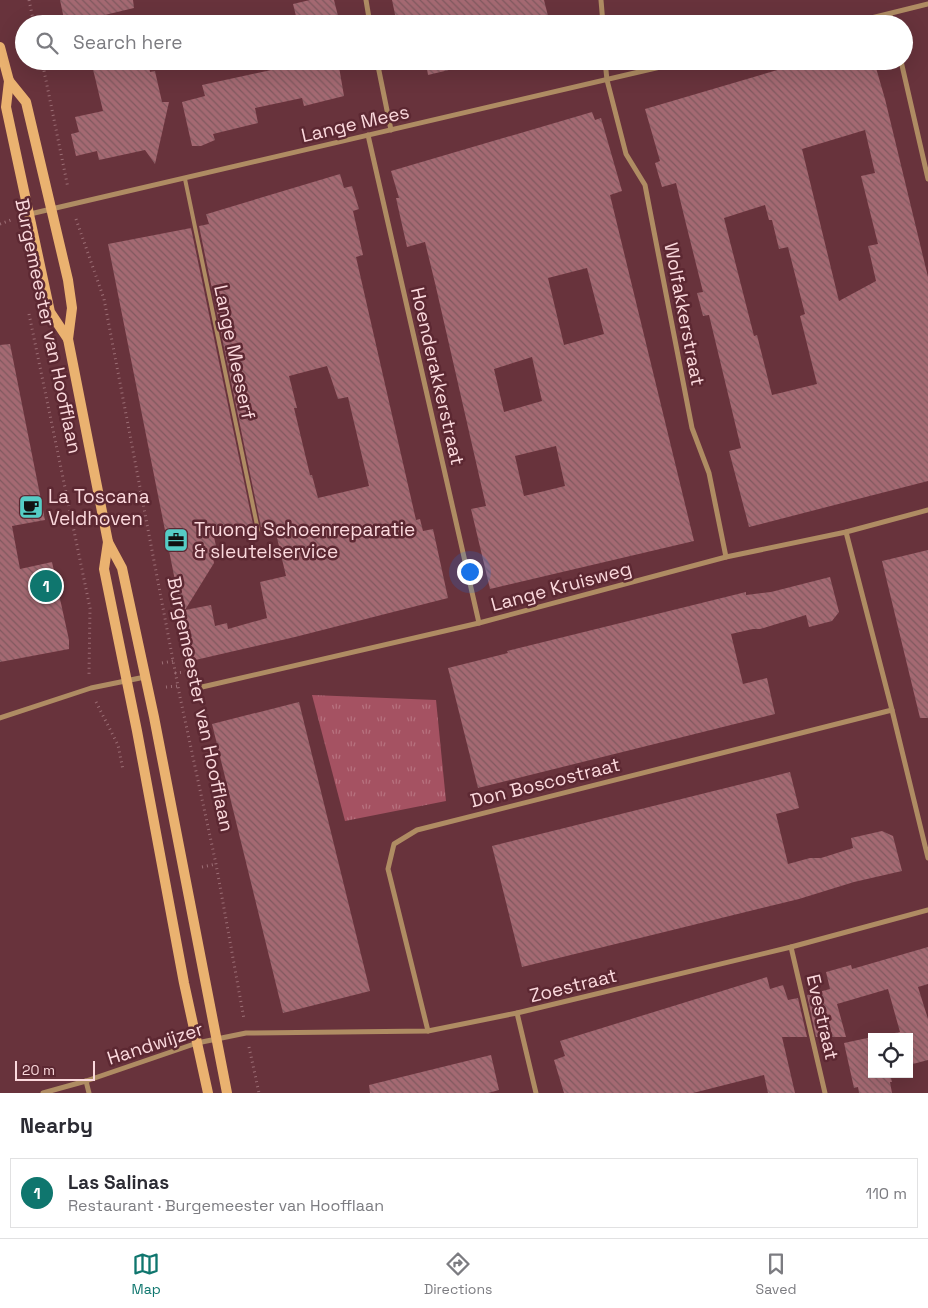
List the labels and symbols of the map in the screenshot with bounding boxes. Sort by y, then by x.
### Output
street label: Lange Mees [299,99,412,148]
street label: Burgemeester van Hoofflaan [9,196,88,456]
street label: Wolfakkerstraat [658,240,711,388]
street label: Lange Meeserf [208,282,261,422]
street label: Hoenderakkerstraat [405,285,470,468]
place label: La Toscana Veldhoven [48,484,150,531]
cafe icon: La Toscana Veldhoven [18,494,44,520]
place label: Truong Schoenreparatie & sleutelservice [194,517,415,564]
office icon: Truong Schoenreparatie & sleutelservice [163,527,189,553]
street label: Lange Kruisweg [488,556,634,617]
your location [457,559,483,585]
pin: 1 [30,567,62,605]
street label: Burgemeester van Hoofflaan [161,574,240,834]
street label: Don Boscostraat [468,752,623,813]
street label: Zoestraat [527,963,619,1008]
street label: Evestraat [801,972,844,1062]
street label: Handwijzer [104,1016,206,1071]
scale bar [15,1058,95,1081]

